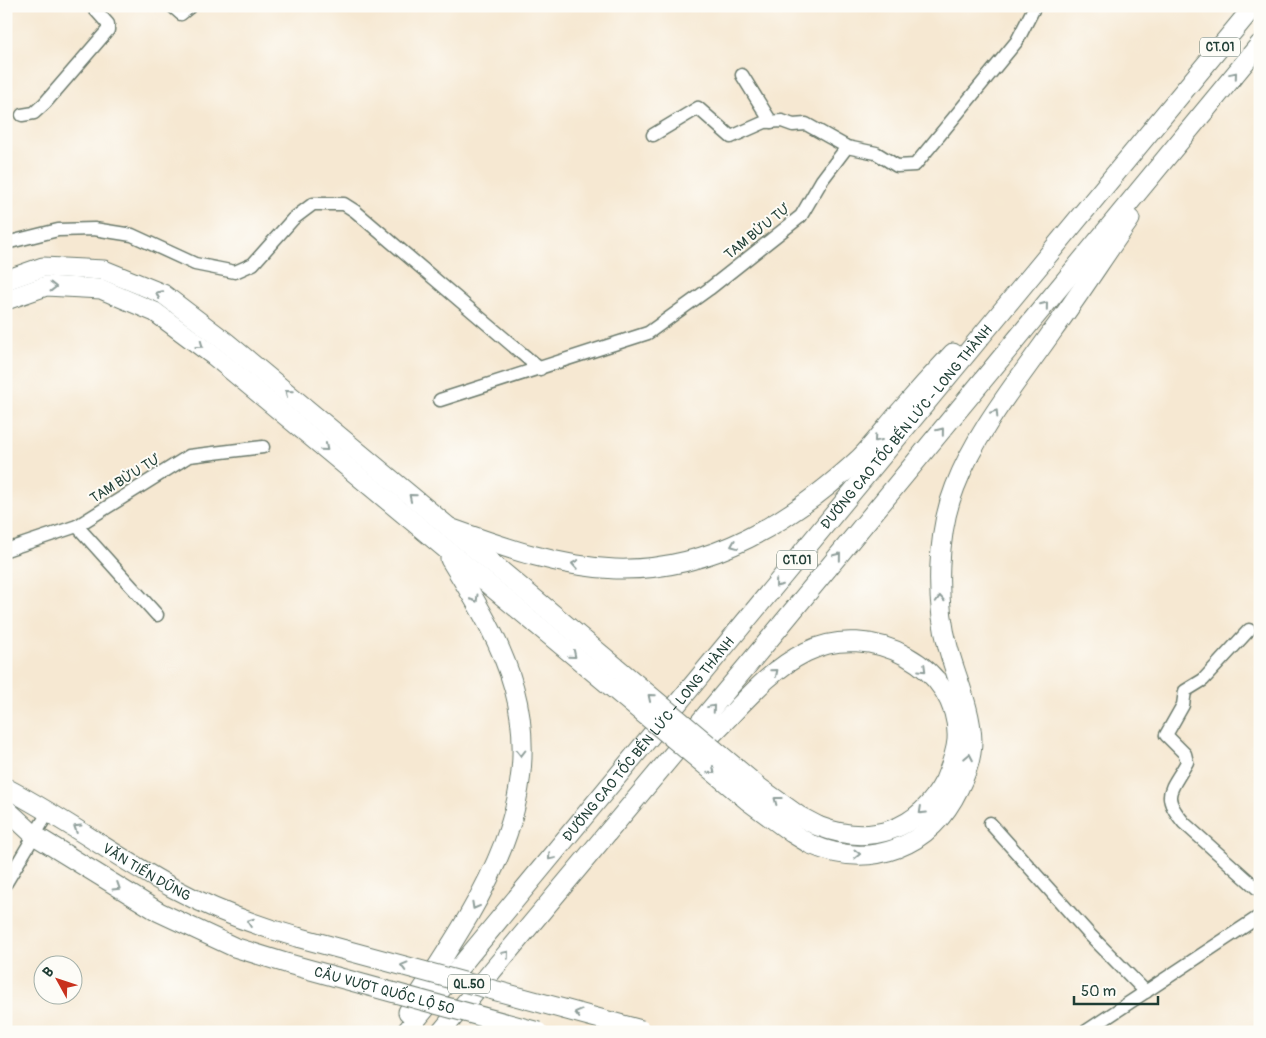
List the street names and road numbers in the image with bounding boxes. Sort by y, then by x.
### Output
road number: CT.01 [1200,38,1240,56]
street label: TAM BỬU TỰ [720,199,794,263]
street label: ĐƯỜNG CAO TỐC BẾN LỨC - LONG THÀNH [817,321,996,533]
street label: TAM BỪU TỰ [86,449,164,507]
road number: CT.01 [777,550,817,570]
street label: ĐƯỜNG CAO TỐC BẾN LỨC - LONG THÀNH [559,634,738,845]
street label: VĂN TIẾN DŨNG [99,840,194,905]
street label: CẦU VƯỢT QUỐC LỘ 50 [312,963,457,1018]
road number: QL.50 [448,974,490,994]

